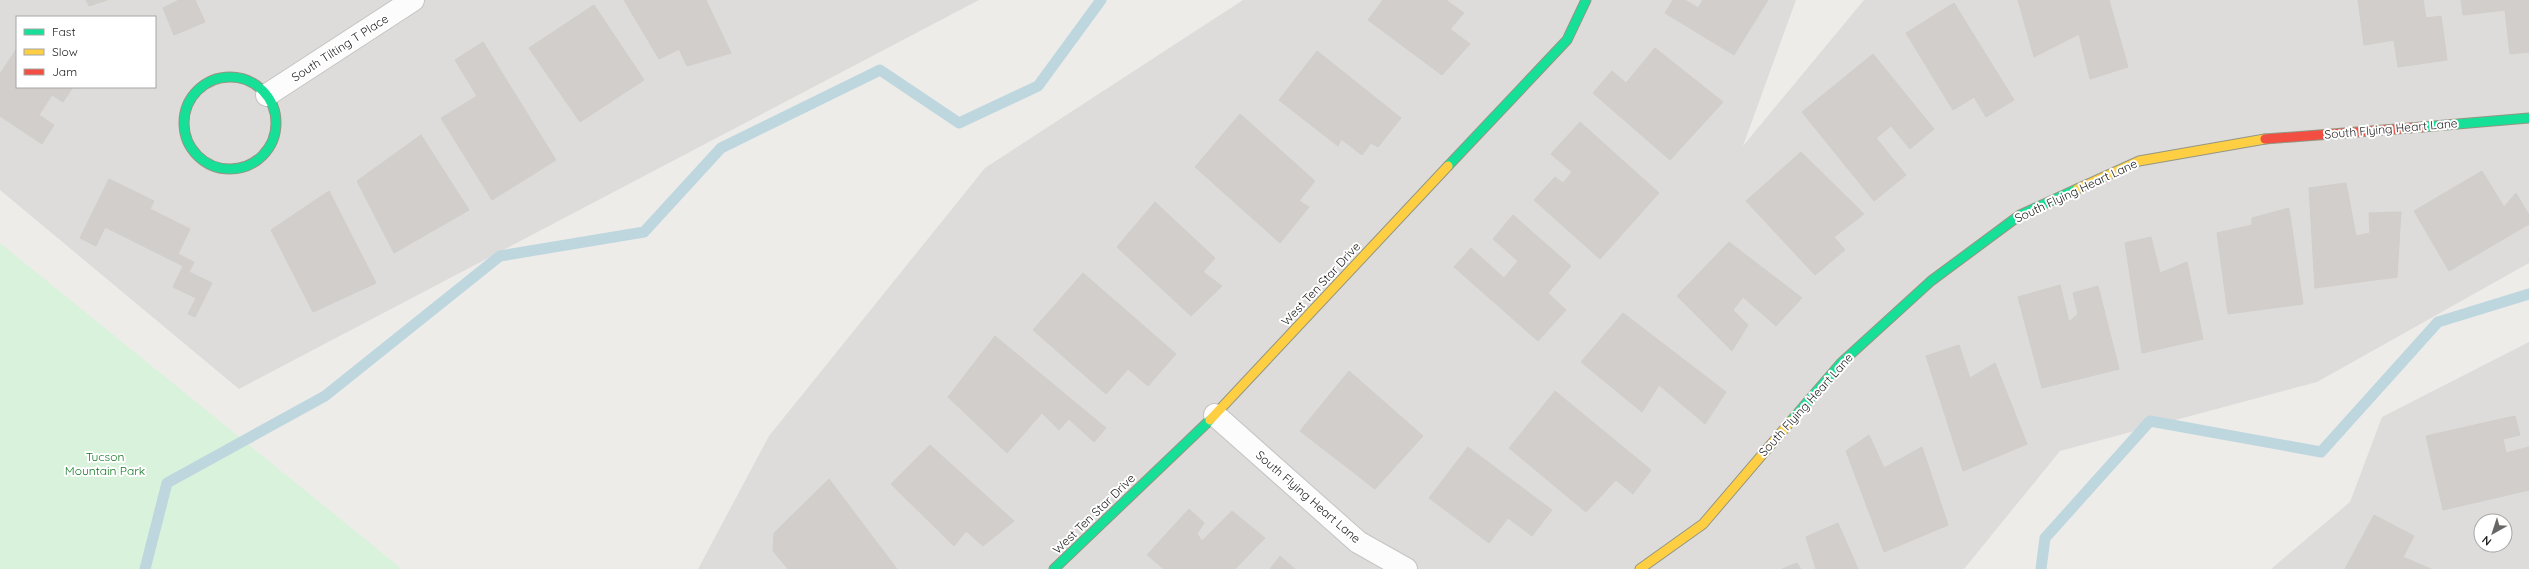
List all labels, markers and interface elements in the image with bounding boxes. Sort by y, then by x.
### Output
street label: South Tilting T Place [288,11,391,85]
legend [16,16,156,88]
text: Fast [52,24,76,39]
text: Slow [52,44,78,59]
text: Jam [52,64,77,79]
street label: South Flying Heart Lane [2324,115,2458,142]
street label: South Flying Heart Lane [2012,155,2140,226]
street label: West Ten Star Drive [1278,239,1363,329]
street label: South Flying Heart Lane [1755,350,1856,459]
street label: South Flying Heart Lane [1253,447,1364,546]
park label: Tucson Mountain Park [65,449,145,478]
street label: West Ten Star Drive [1049,470,1138,557]
north arrow [2473,513,2513,553]
text: N [2479,533,2494,549]

